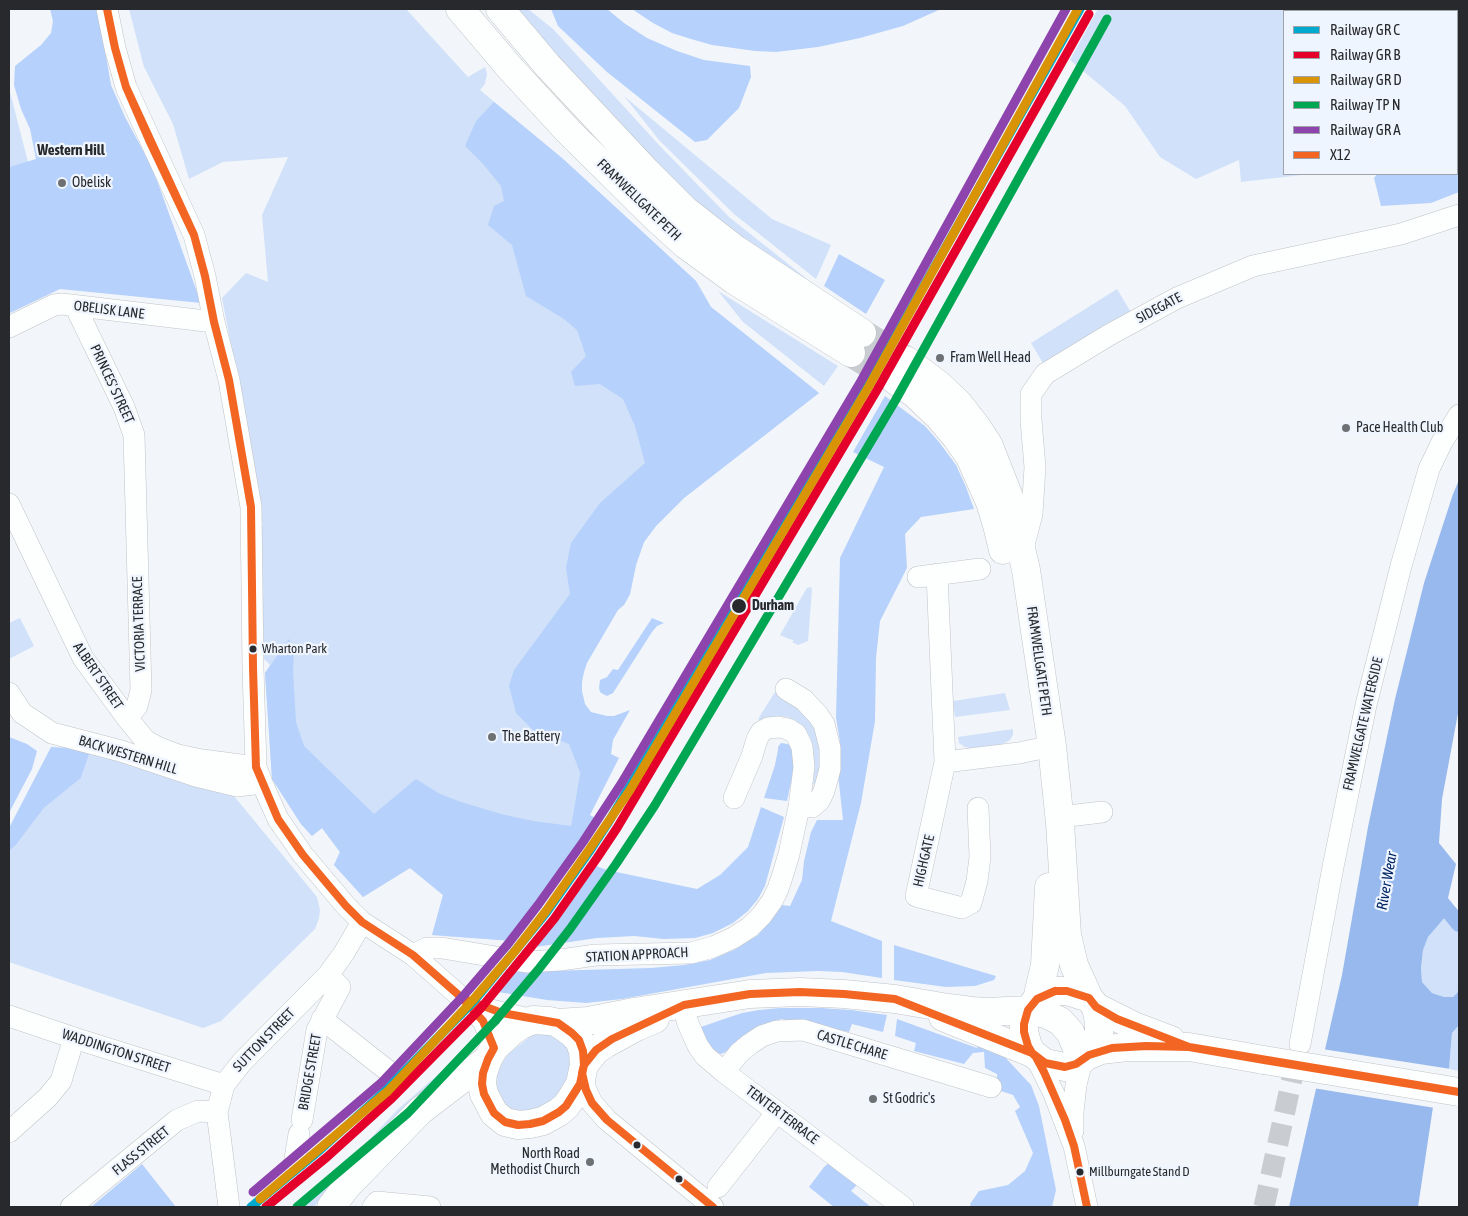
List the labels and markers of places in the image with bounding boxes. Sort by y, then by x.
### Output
place label: Obelisk [72,175,111,191]
marker: Obelisk [56,177,68,189]
place label: Fram Well Head [950,350,1031,366]
marker: Fram Well Head [934,352,946,364]
place label: Pace Health Club [1356,420,1443,436]
marker: Pace Health Club [1340,422,1352,434]
marker: Durham [730,597,748,615]
place label: Durham [752,598,794,614]
place label: Wharton Park [262,641,327,657]
marker: Wharton Park [248,644,258,654]
place label: The Battery [502,729,560,745]
marker: The Battery [486,731,498,743]
place label: St Godric's [883,1091,935,1107]
marker: St Godric's [867,1093,879,1105]
unlabelled marker [632,1140,642,1150]
place label: North Road Methodist Church [490,1146,580,1178]
marker: North Road Methodist Church [584,1156,596,1168]
place label: Millburngate Stand D [1089,1164,1190,1180]
marker: Millburngate Stand D [1075,1167,1085,1177]
unlabelled marker [674,1174,684,1184]

